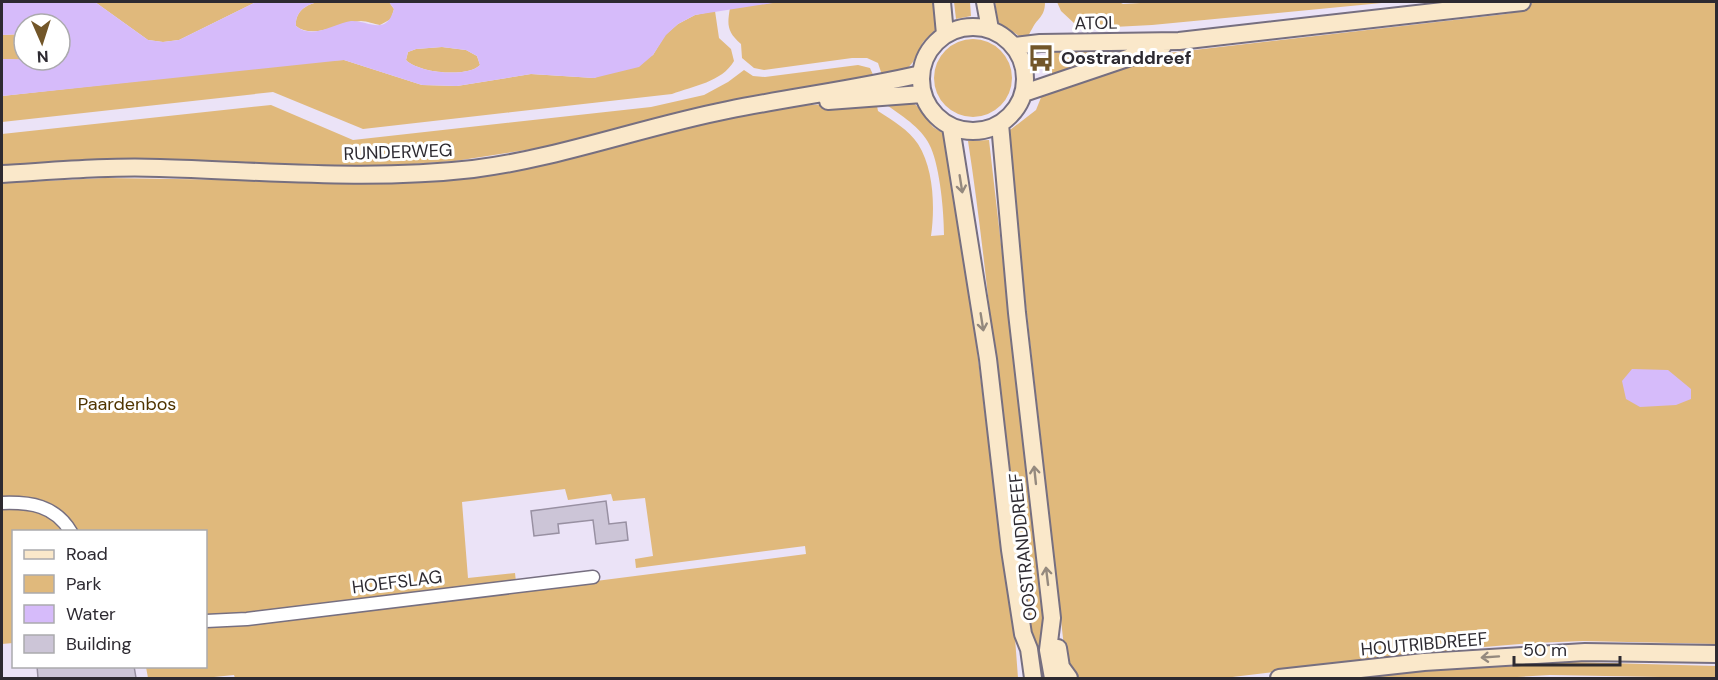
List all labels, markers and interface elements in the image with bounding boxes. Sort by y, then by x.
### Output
street label: ATOL [1074,11,1118,35]
north arrow [12,12,72,72]
bus stop icon: Oostranddreef [1026,43,1056,73]
text: N [36,46,49,67]
place label: Oostranddreef [1061,46,1191,70]
street label: RUNDERWEG [343,138,453,166]
one-way arrow [955,174,966,194]
one-way arrow [977,312,988,332]
park label: Paardenbos [78,392,176,416]
one-way arrow [1029,466,1040,486]
street label: OOSTRANDDREEF [1003,471,1043,622]
legend [12,530,207,668]
text: Road [66,542,108,566]
street label: HOEFSLAG [350,565,444,599]
one-way arrow [1041,566,1052,586]
text: Park [66,572,102,596]
text: Water [66,602,116,626]
street label: HOUTRIBDREEF [1360,626,1489,661]
scale bar [1514,629,1620,667]
text: Building [66,632,131,656]
text: 50 m [1523,638,1567,662]
one-way arrow [1481,652,1501,663]

